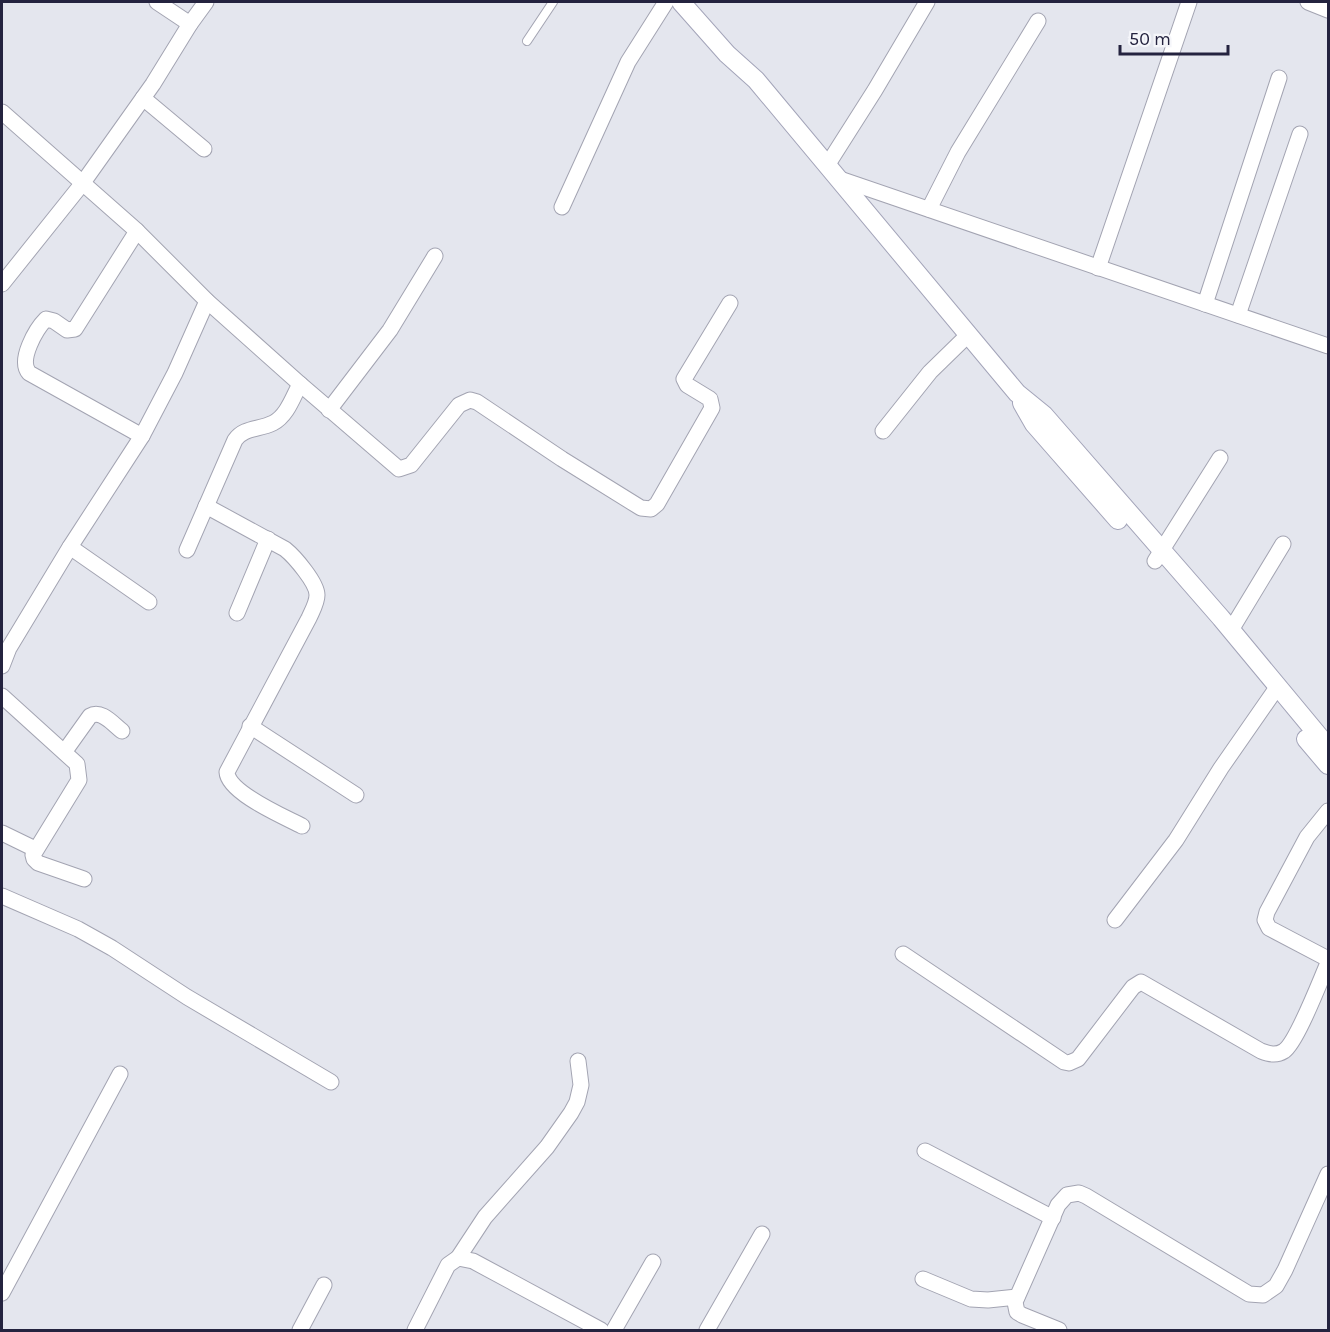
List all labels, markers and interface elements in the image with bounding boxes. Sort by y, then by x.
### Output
scale bar [1120,18,1228,56]
text: 50 m [1129,28,1171,50]

